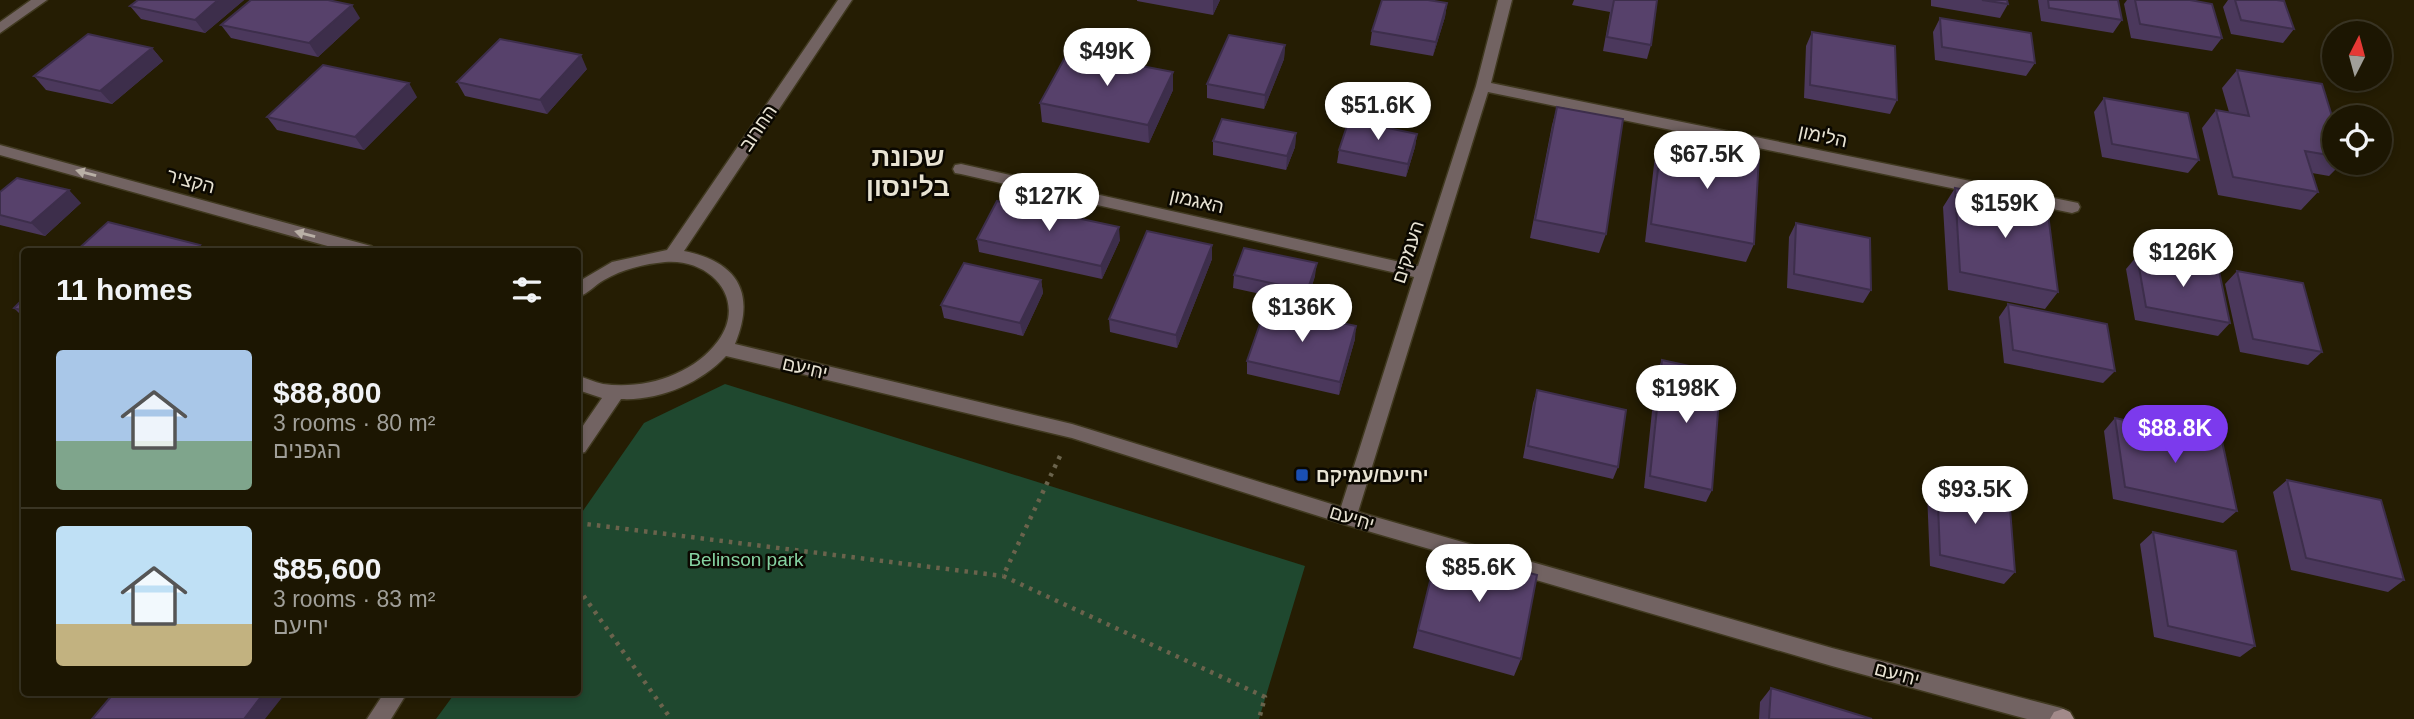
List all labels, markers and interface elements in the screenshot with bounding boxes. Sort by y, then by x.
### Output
north arrow [2322,21,2392,91]
map controls [2322,21,2392,175]
pin: $49K [1066,28,1148,88]
text: $49K [1080,38,1134,64]
pin: $51.6K [1321,82,1435,142]
text: $51.6K [1341,92,1415,118]
street label: החרוב [735,101,781,155]
button: locate [2322,105,2392,175]
street label: הלימון [1797,121,1849,151]
pin: $67.5K [1650,132,1764,191]
text: $67.5K [1670,141,1744,167]
district label: שכונת בלינסון [866,142,950,202]
street label: הקציר [165,165,217,197]
one-way arrow [75,168,96,178]
pin: $127K [1000,174,1098,233]
pin: $159K [1956,180,2054,240]
text: $127K [1015,183,1083,209]
street label: האגמון [1168,185,1226,217]
text: $159K [1971,190,2039,216]
street label: העמקים [1388,218,1428,286]
one-way arrow [294,228,316,239]
pin: $126K [2134,230,2232,289]
text: $126K [2149,239,2217,265]
icon: filters [508,271,546,309]
text: 11 homes [56,273,193,306]
pin: $136K [1253,284,1351,344]
text: $136K [1268,294,1336,320]
street label: יחיעם [780,353,830,383]
pin: $198K [1637,366,1735,425]
text: $198K [1652,375,1720,401]
text: $88,800 [273,376,381,409]
icon: home [112,378,196,462]
pin: $88.8K [2118,406,2232,465]
text: 3 rooms · 80 m² [273,410,435,436]
text: $88.8K [2138,415,2212,441]
text: הגפנים [273,437,341,463]
place label: יחיעם/עמיקם [1316,465,1428,486]
pin: $93.5K [1918,466,2032,526]
marker: יחיעם/עמיקם [1294,467,1310,483]
text: $93.5K [1938,476,2012,502]
street label: יחיעם [1327,501,1377,535]
pin: $85.6K [1422,544,1536,604]
park label: Belinson park [688,549,804,570]
text: $85,600 [273,552,381,585]
icon: home [112,554,196,638]
text: $85.6K [1442,554,1516,580]
text: 3 rooms · 83 m² [273,586,435,612]
text: יחיעם [273,613,329,639]
street label: יחיעם [1872,658,1922,690]

